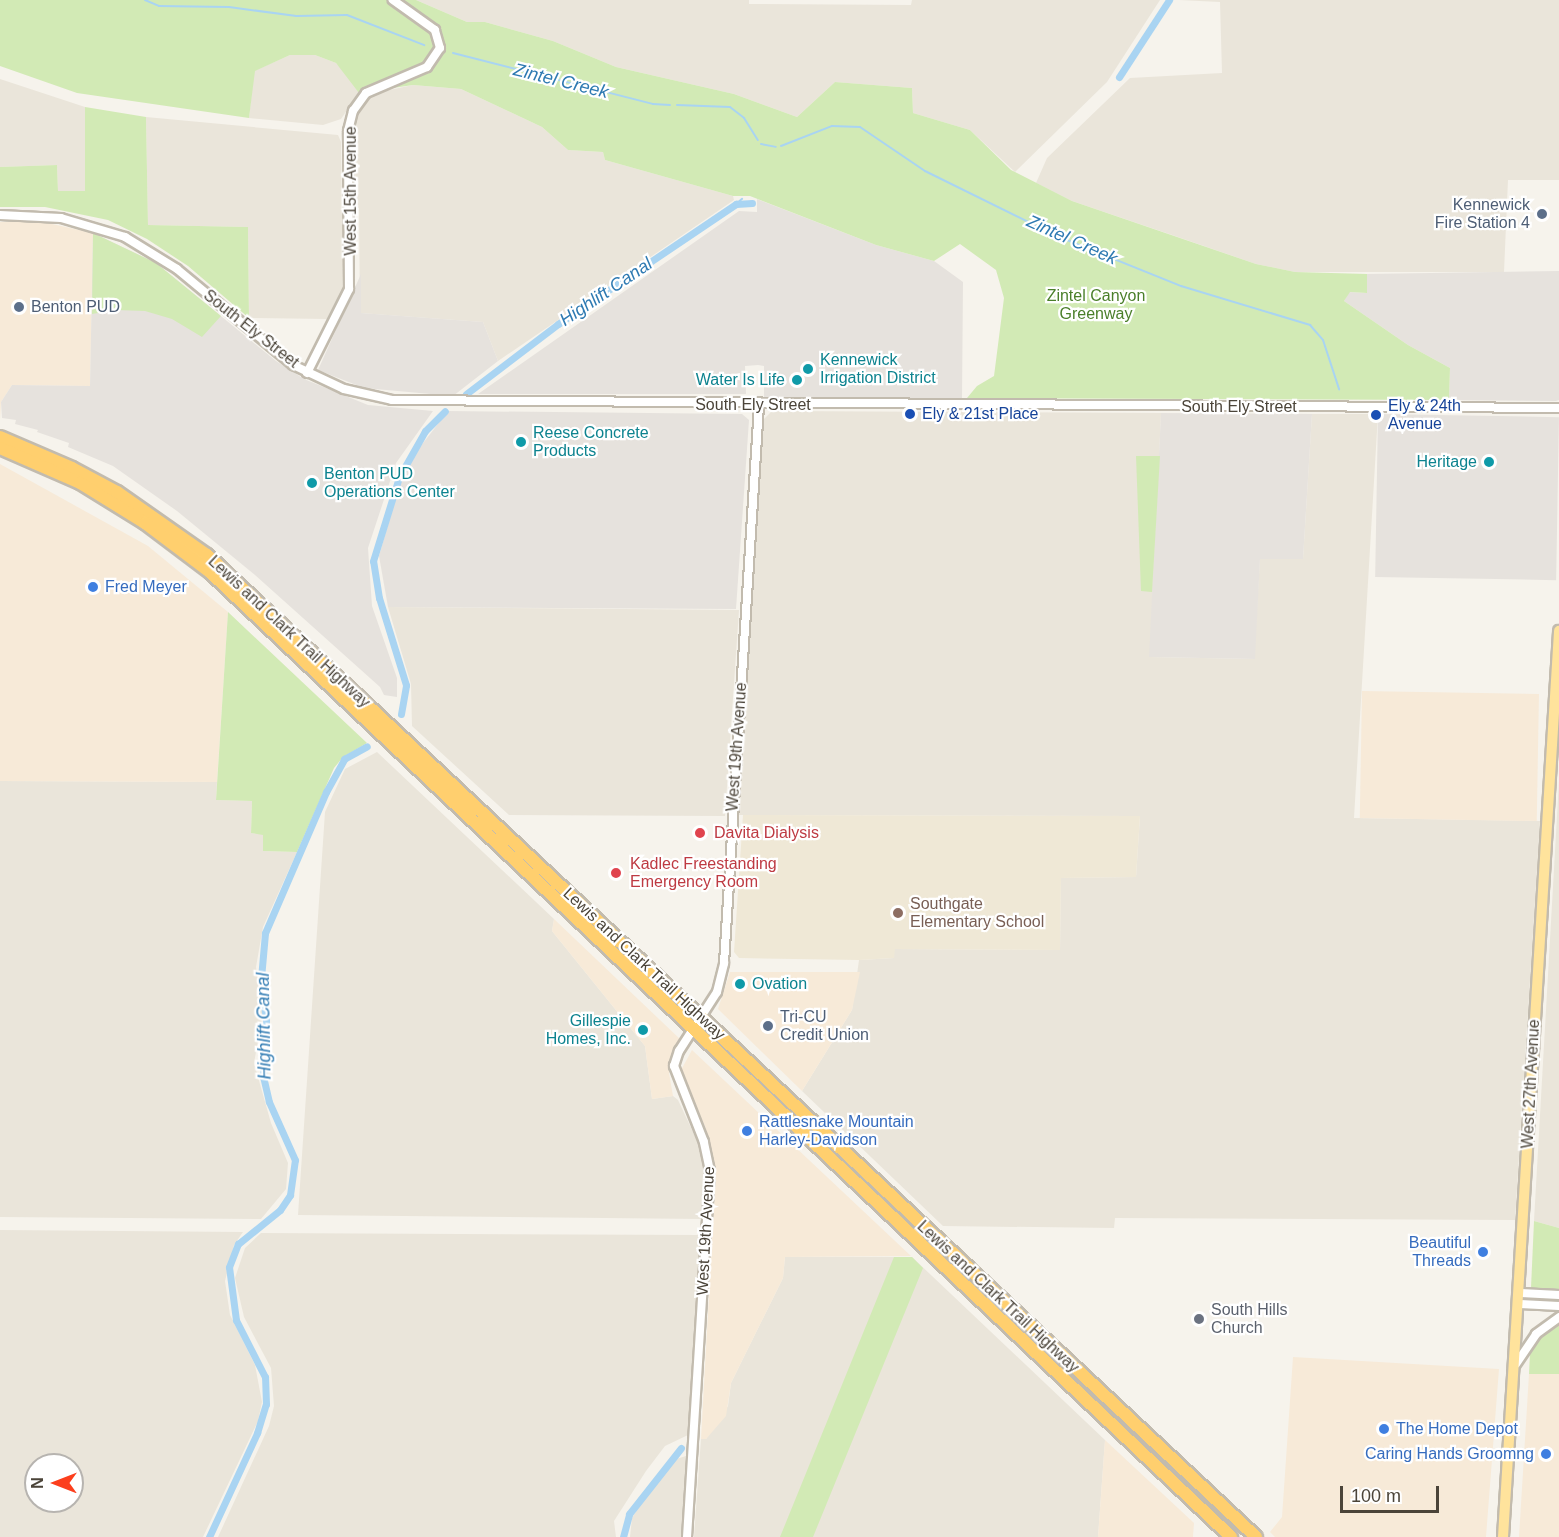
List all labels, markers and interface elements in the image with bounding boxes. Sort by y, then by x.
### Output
water label: Zintel Creek [511,59,611,103]
street label: West 15th Avenue [341,126,361,256]
place label: Kennewick Fire Station 4 [1435,195,1530,233]
marker: Kennewick Fire Station 4 [1535,207,1549,221]
water label: Zintel Creek [1023,210,1121,270]
water label: Highlift Canal [556,253,656,331]
street label: South Ely Street [200,286,302,372]
park label: Zintel Canyon Greenway [1047,286,1145,324]
place label: Benton PUD [31,297,120,317]
marker: Benton PUD [12,300,26,314]
place label: Kennewick Irrigation District [820,350,936,388]
marker: Kennewick Irrigation District [801,362,815,376]
place label: Water Is Life [696,370,785,390]
marker: Water Is Life [790,373,804,387]
street label: South Ely Street [695,395,811,415]
place label: Ely & 24th Avenue [1388,396,1461,434]
street label: South Ely Street [1181,397,1297,417]
place label: Ely & 21st Place [922,404,1038,424]
marker: Ely & 21st Place [903,407,917,421]
marker: Ely & 24th Avenue [1369,408,1383,422]
place label: Reese Concrete Products [533,423,649,461]
marker: Reese Concrete Products [514,435,528,449]
place label: Heritage [1417,452,1477,472]
marker: Heritage [1482,455,1496,469]
place label: Benton PUD Operations Center [324,464,455,502]
marker: Benton PUD Operations Center [305,476,319,490]
street label: Lewis and Clark Trail Highway [204,552,374,712]
place label: Fred Meyer [105,577,187,597]
marker: Fred Meyer [86,580,100,594]
street label: West 19th Avenue [723,681,751,813]
place label: Davita Dialysis [714,823,819,843]
marker: Davita Dialysis [691,824,709,842]
place label: Kadlec Freestanding Emergency Room [630,854,777,892]
marker: Kadlec Freestanding Emergency Room [607,864,625,882]
street label: Lewis and Clark Trail Highway [559,884,729,1044]
place label: Southgate Elementary School [910,894,1044,932]
marker: Southgate Elementary School [891,906,905,920]
water label: Highlift Canal [252,972,276,1080]
place label: Ovation [752,974,807,994]
marker: Ovation [733,977,747,991]
place label: Tri-CU Credit Union [780,1007,869,1045]
place label: Gillespie Homes, Inc. [546,1011,631,1049]
marker: Tri-CU Credit Union [761,1019,775,1033]
street label: West 27th Avenue [1518,1019,1544,1149]
marker: Gillespie Homes, Inc. [636,1023,650,1037]
place label: Rattlesnake Mountain Harley-Davidson [759,1112,914,1150]
marker: Rattlesnake Mountain Harley-Davidson [740,1124,754,1138]
street label: West 19th Avenue [693,1166,719,1296]
street label: Lewis and Clark Trail Highway [913,1217,1083,1377]
place label: Beautiful Threads [1409,1233,1471,1271]
marker: Beautiful Threads [1476,1245,1490,1259]
place label: South Hills Church [1211,1300,1287,1338]
marker: South Hills Church [1192,1312,1206,1326]
place label: The Home Depot [1396,1419,1518,1439]
marker: The Home Depot [1377,1422,1391,1436]
place label: Caring Hands Groomng [1365,1444,1534,1464]
marker: Caring Hands Groomng [1539,1447,1553,1461]
north arrow [24,1453,84,1513]
scale bar [1343,1474,1442,1512]
text: N [29,1477,46,1489]
text: 100 m [1351,1486,1401,1506]

